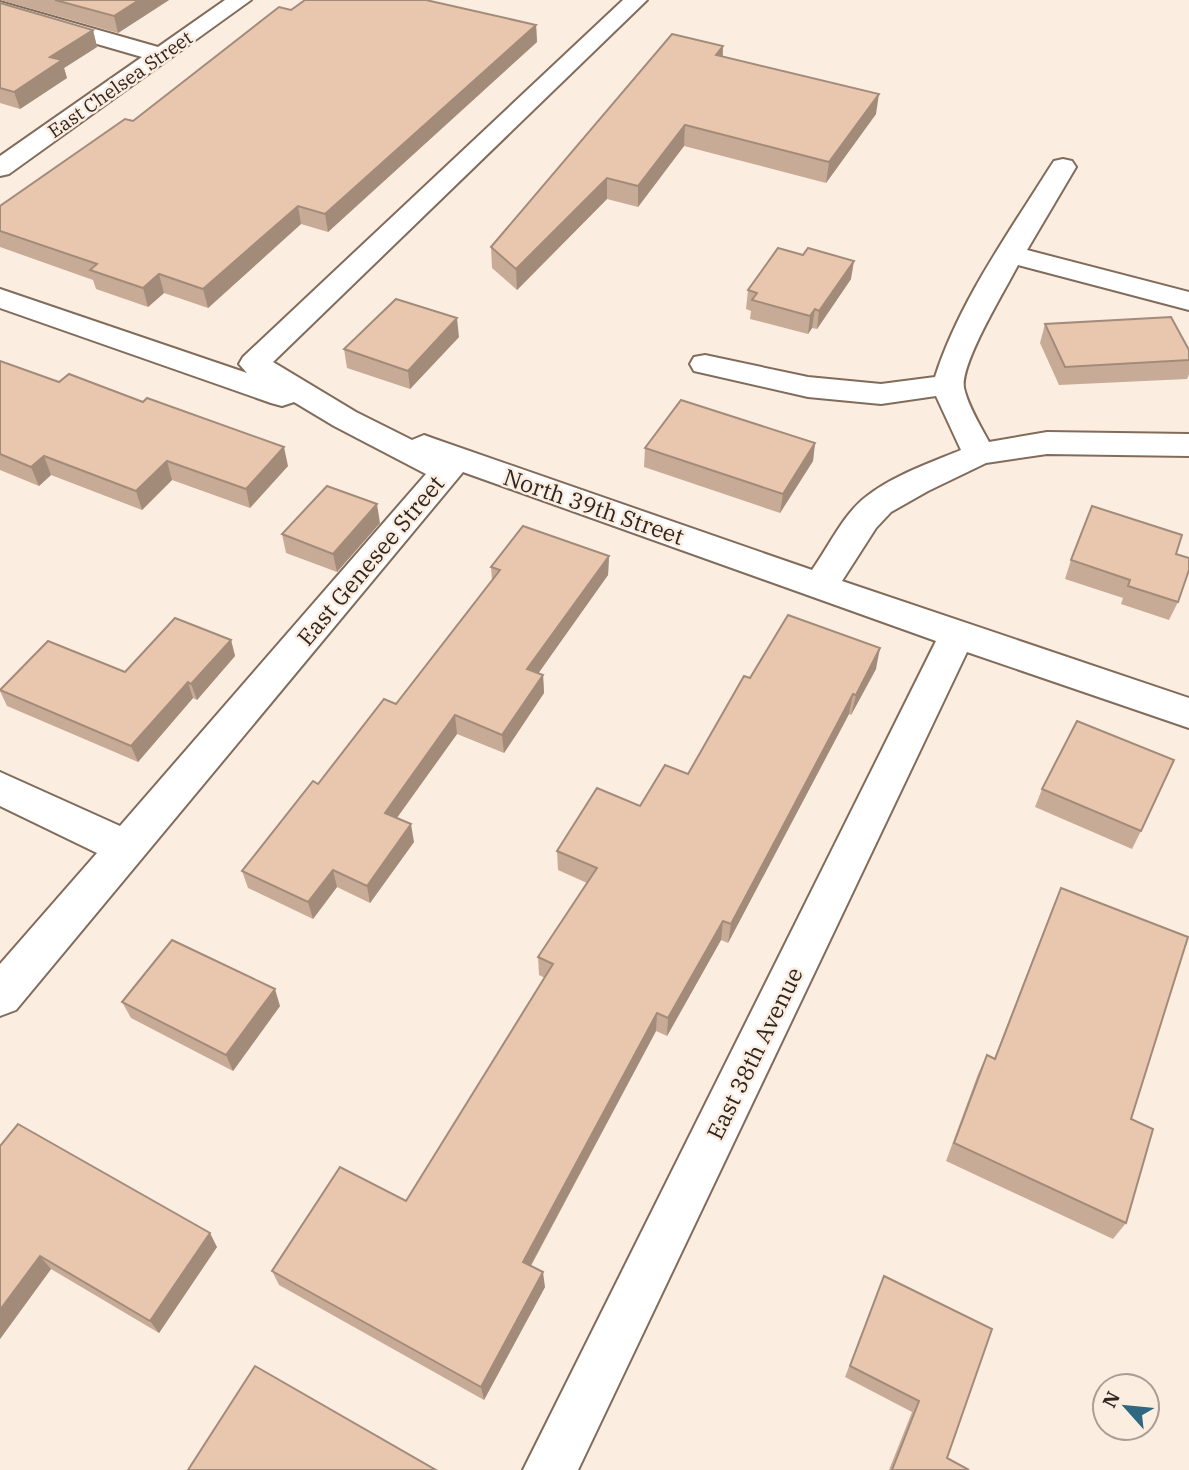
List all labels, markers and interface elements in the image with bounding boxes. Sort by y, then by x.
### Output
street label: East Chelsea Street [43,25,197,143]
street label: North 39th Street [500,461,688,551]
street label: East Genesee Street [290,469,450,651]
street label: East 38th Avenue [699,962,809,1144]
north arrow [1091,1372,1161,1442]
text: N [1097,1387,1125,1411]

